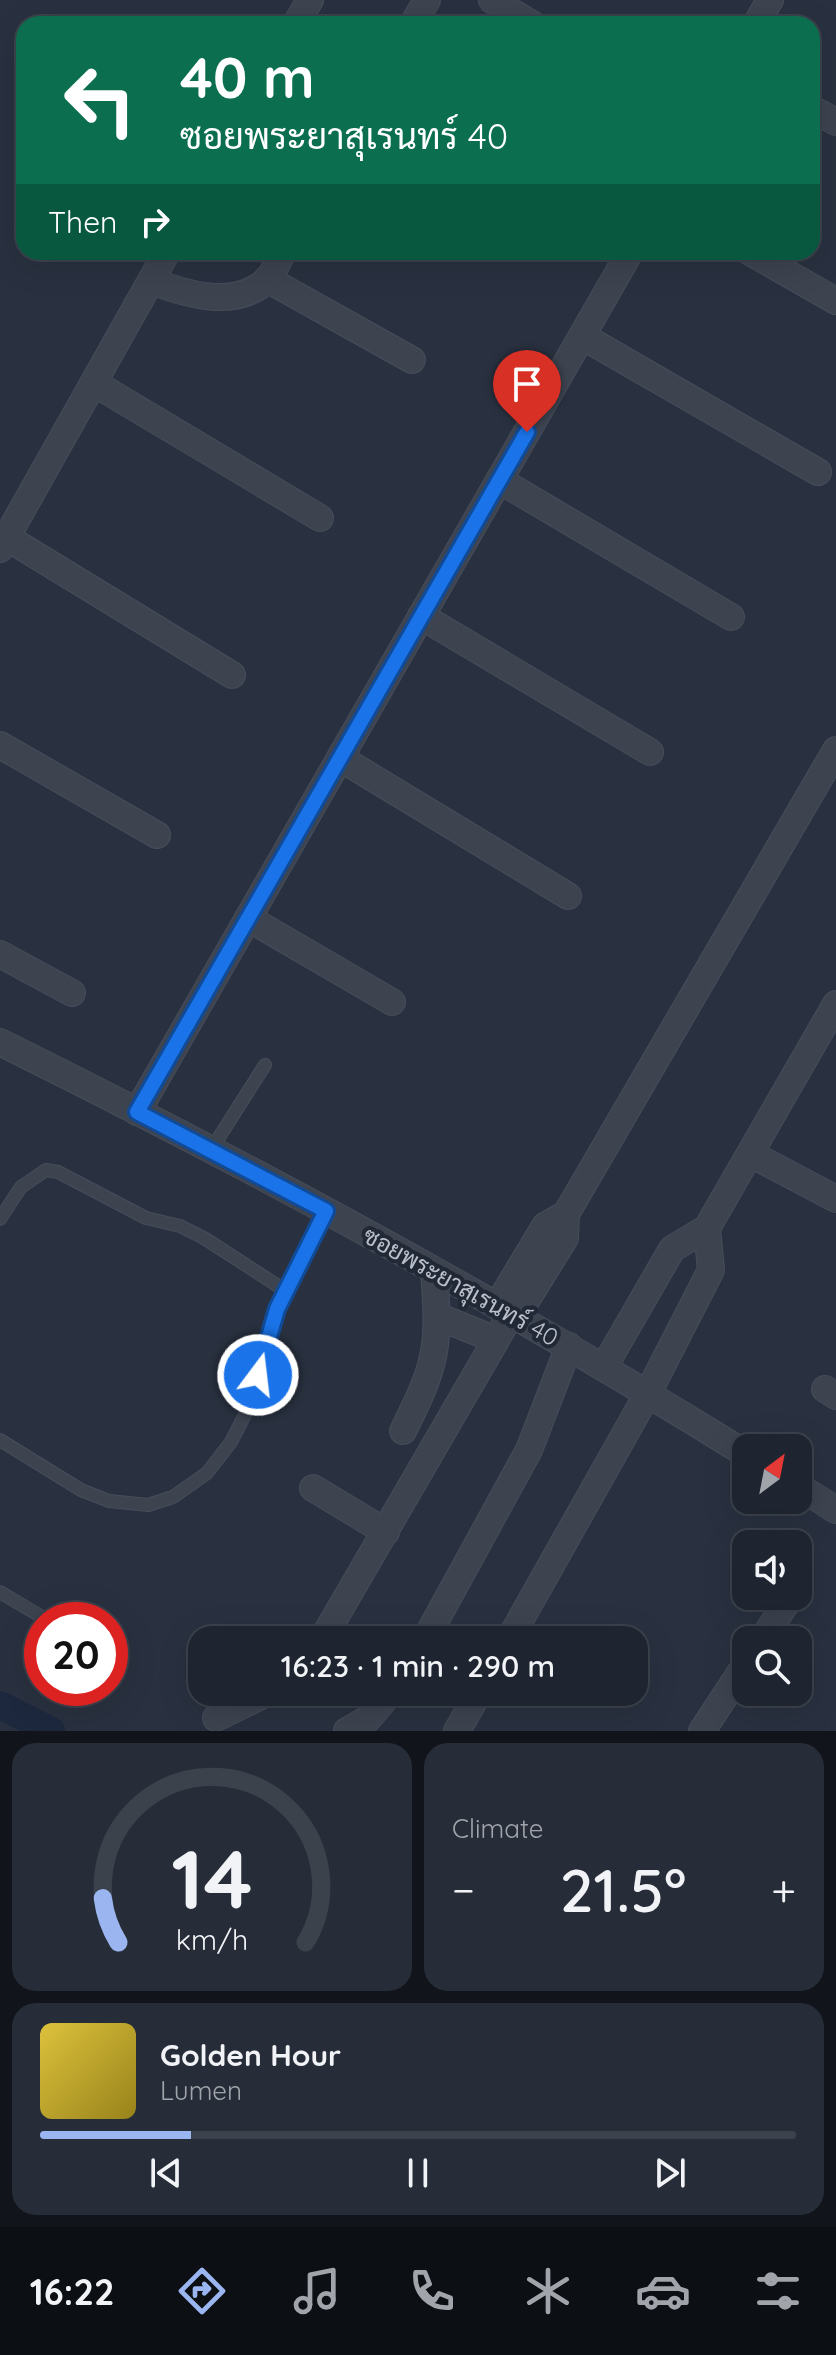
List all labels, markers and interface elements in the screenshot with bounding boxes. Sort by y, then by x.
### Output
text: 40 m [180,42,315,112]
icon: left [48,48,152,152]
text: ซอยพระยาสุเรนทร์ 40 [180,113,508,158]
icon: right [133,200,177,244]
text: Then [48,203,117,241]
pin [493,350,561,432]
icon: arrive [505,362,549,406]
street label: ซอยพระยาสุเรนทร์ 40 [357,1220,564,1354]
position arrow [216,1333,300,1417]
north arrow [732,1434,812,1514]
map controls [732,1434,812,1706]
button: sound [732,1530,812,1610]
speed limit sign: 20 [24,1602,128,1706]
button: search [732,1626,812,1706]
text: 16:23 · 1 min · 290 m [281,1647,555,1685]
text: Climate [452,1812,543,1845]
text: 14 [171,1826,253,1930]
text: 21.5° [560,1852,686,1927]
text: − [452,1862,475,1917]
text: + [771,1862,796,1917]
text: km/h [176,1921,248,1957]
text: Golden Hour [160,2036,341,2074]
text: Lumen [160,2074,242,2107]
icon: previous [144,2151,188,2195]
icon: pause [396,2151,440,2195]
icon: next [648,2151,692,2195]
icon: directions [174,2263,230,2319]
icon: music [289,2263,345,2319]
icon: phone [404,2263,460,2319]
icon: climate [520,2263,576,2319]
icon: car [635,2263,691,2319]
icon: filters [750,2263,806,2319]
text: 16:22 [30,2269,114,2314]

